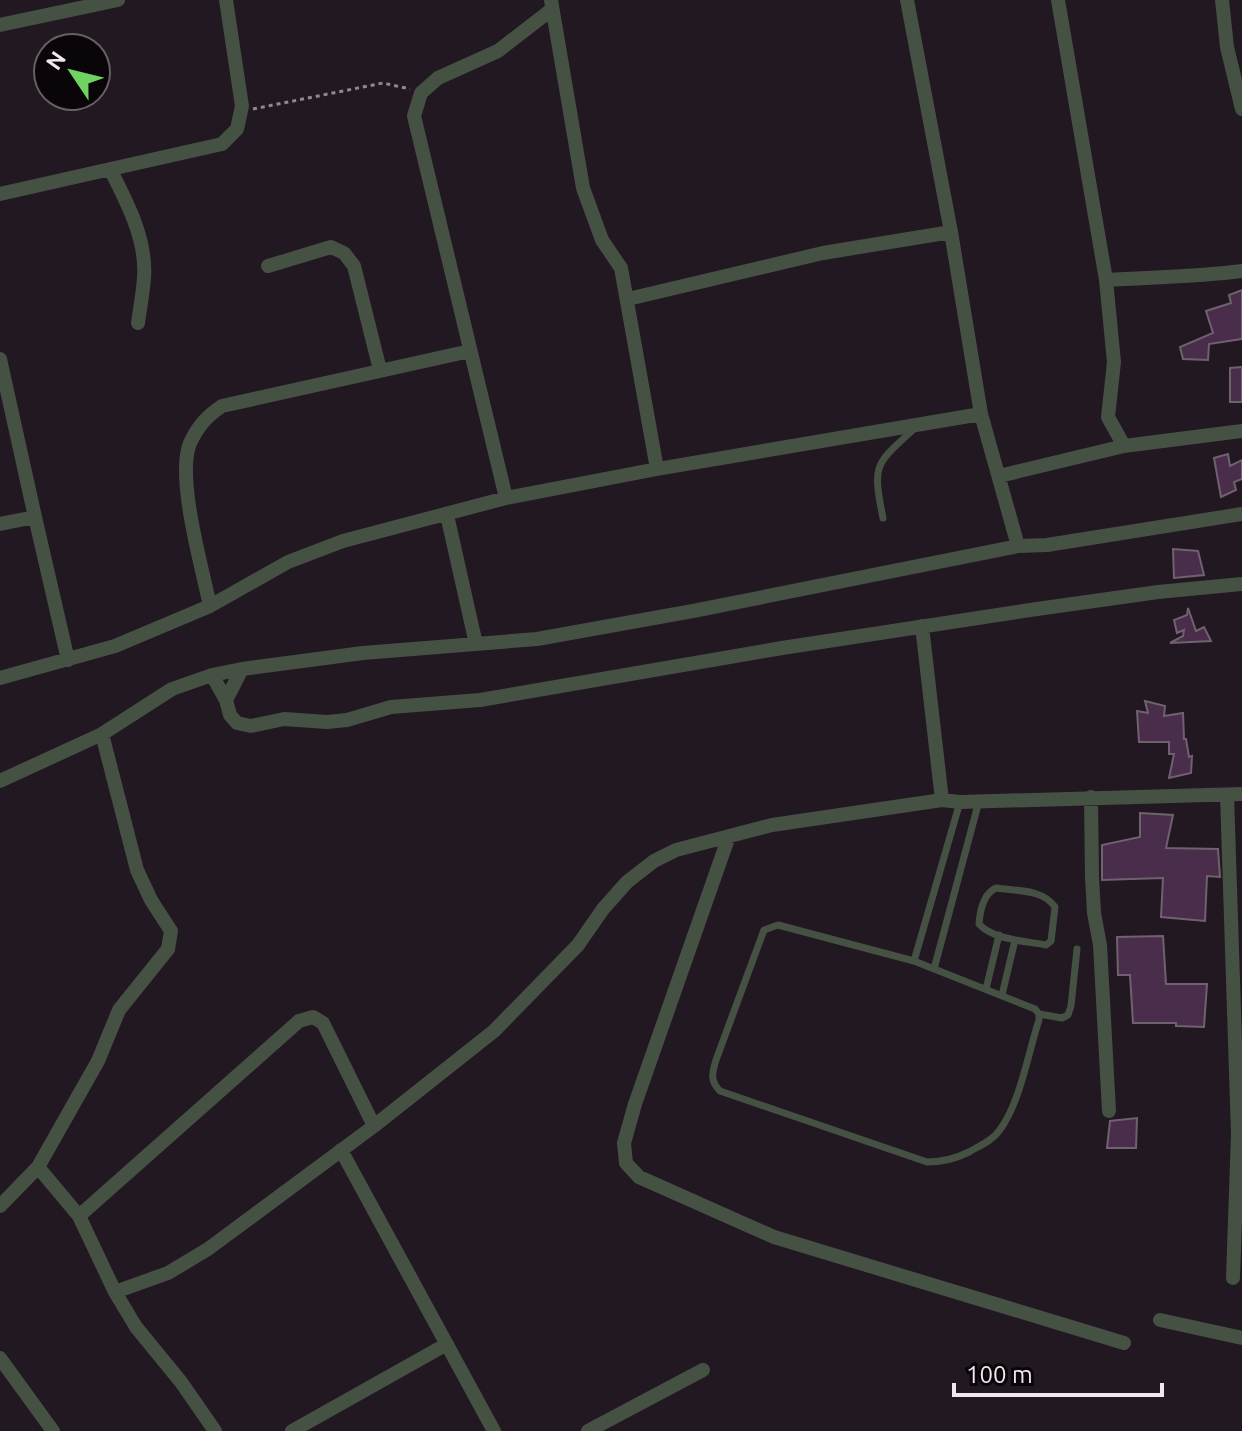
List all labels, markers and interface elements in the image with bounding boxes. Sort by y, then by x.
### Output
north arrow [32,32,112,112]
text: N [40,46,70,74]
scale bar [954,1347,1162,1397]
text: 100 m [966,1361,1033,1388]

